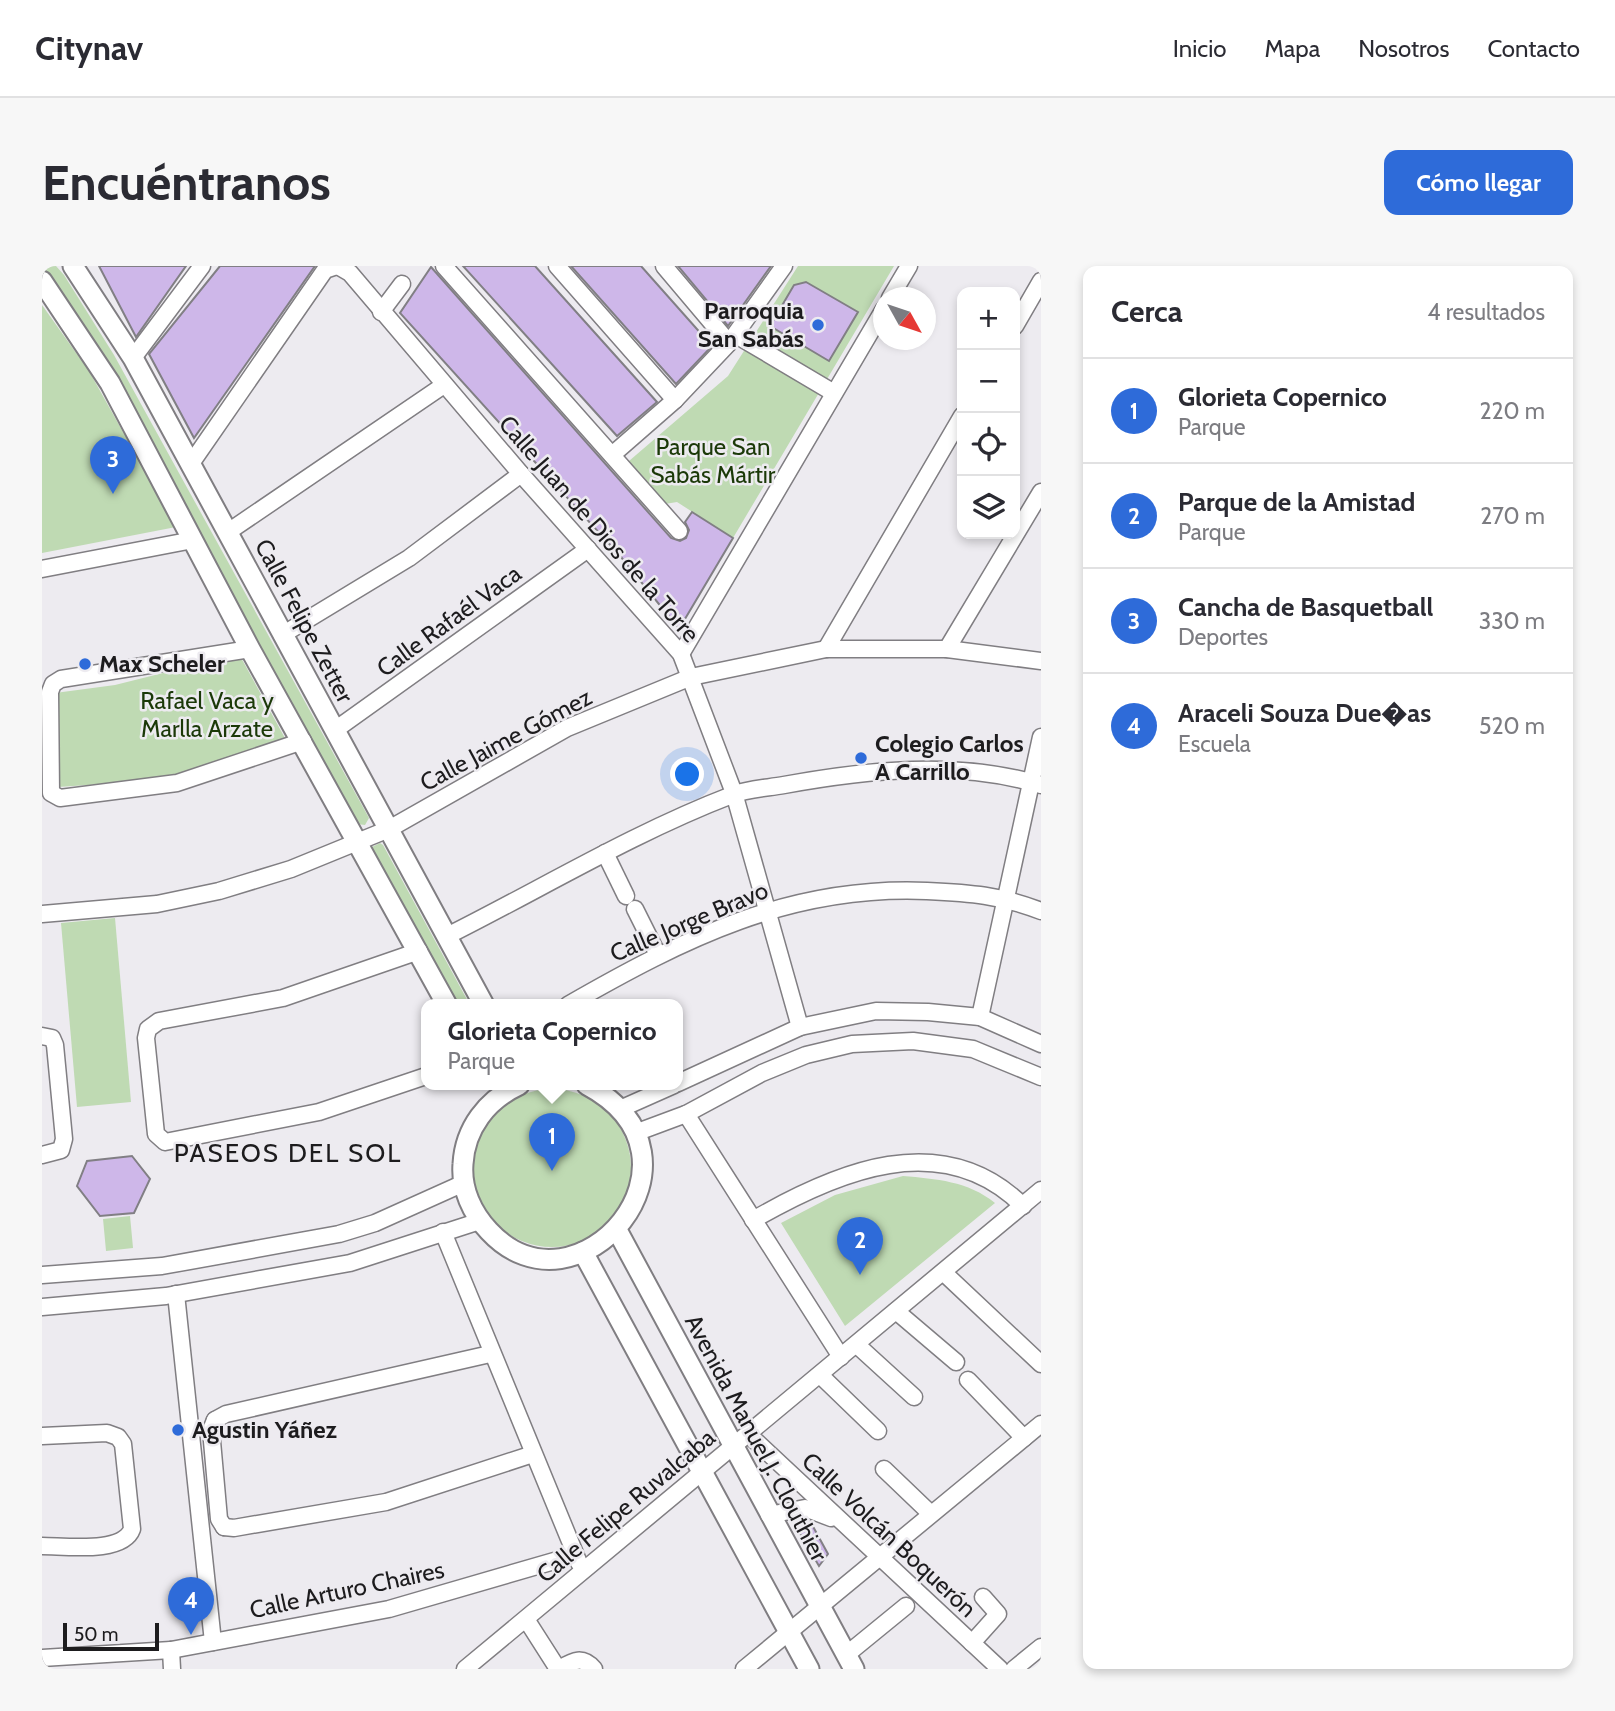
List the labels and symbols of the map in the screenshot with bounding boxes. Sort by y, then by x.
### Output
north arrow [873,287,936,350]
place label: Parroquia San Sabás [698,296,804,353]
marker: Parroquia San Sabás [810,317,826,333]
street label: Calle Juan de Dios de la Torre [493,409,706,648]
park label: Parque San Sabás Mártir [651,432,776,489]
pin: 3 [90,436,136,494]
street label: Calle Felipe Zetter [249,534,360,708]
street label: Calle Rafaél Vaca [371,558,527,683]
place label: Max Scheler [99,649,225,678]
marker: Max Scheler [77,656,93,672]
street label: Calle Jaime Gómez [415,682,597,797]
park label: Rafael Vaca y Marlla Arzate [140,686,274,743]
place label: Colegio Carlos A Carrillo [875,729,1024,786]
marker: Colegio Carlos A Carrillo [853,750,869,766]
your location [670,757,704,791]
street label: Calle Jorge Bravo [605,875,772,968]
pin: 1 [529,1113,575,1171]
district label: PASEOS DEL SOL [174,1137,402,1169]
pin: 2 [837,1217,883,1275]
street label: Avenida Manuel J. Clouthier [679,1309,834,1567]
place label: Agustin Yáñez [192,1415,337,1444]
marker: Agustin Yáñez [170,1422,186,1438]
street label: Calle Felipe Ruvalcaba [531,1422,721,1589]
street label: Calle Volcán Boquerón [796,1446,983,1623]
street label: Calle Arturo Chaires [247,1555,447,1624]
pin: 4 [168,1577,214,1635]
scale bar [63,1620,159,1652]

